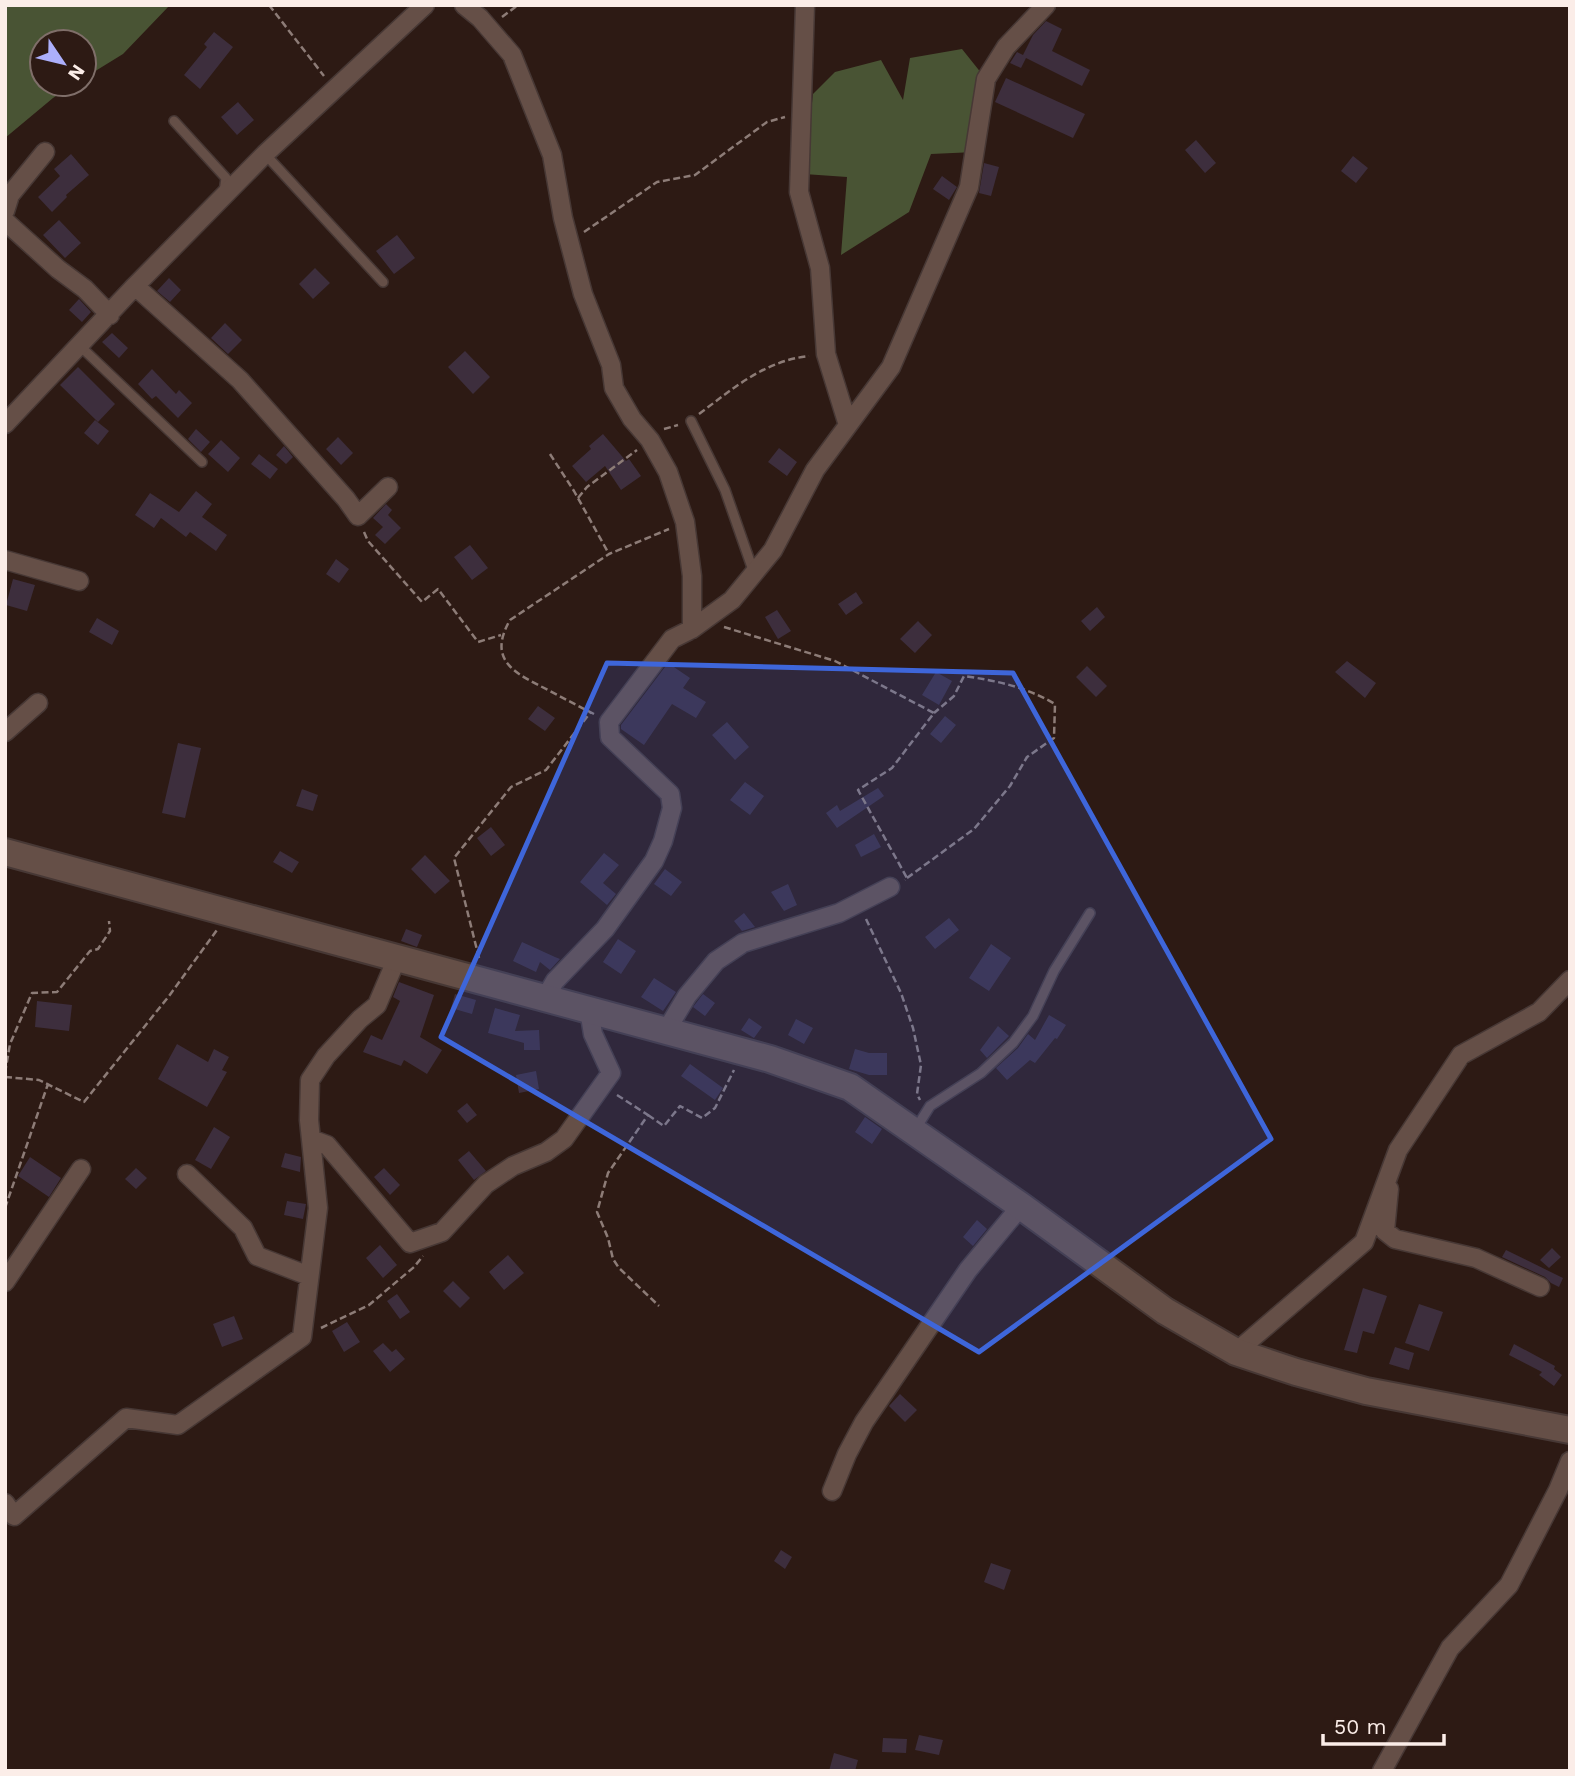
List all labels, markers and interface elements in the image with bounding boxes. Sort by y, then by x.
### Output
north arrow [28,28,98,98]
text: N [63,60,90,85]
scale bar [1323,1702,1444,1746]
text: 50 m [1334,1714,1386,1739]

